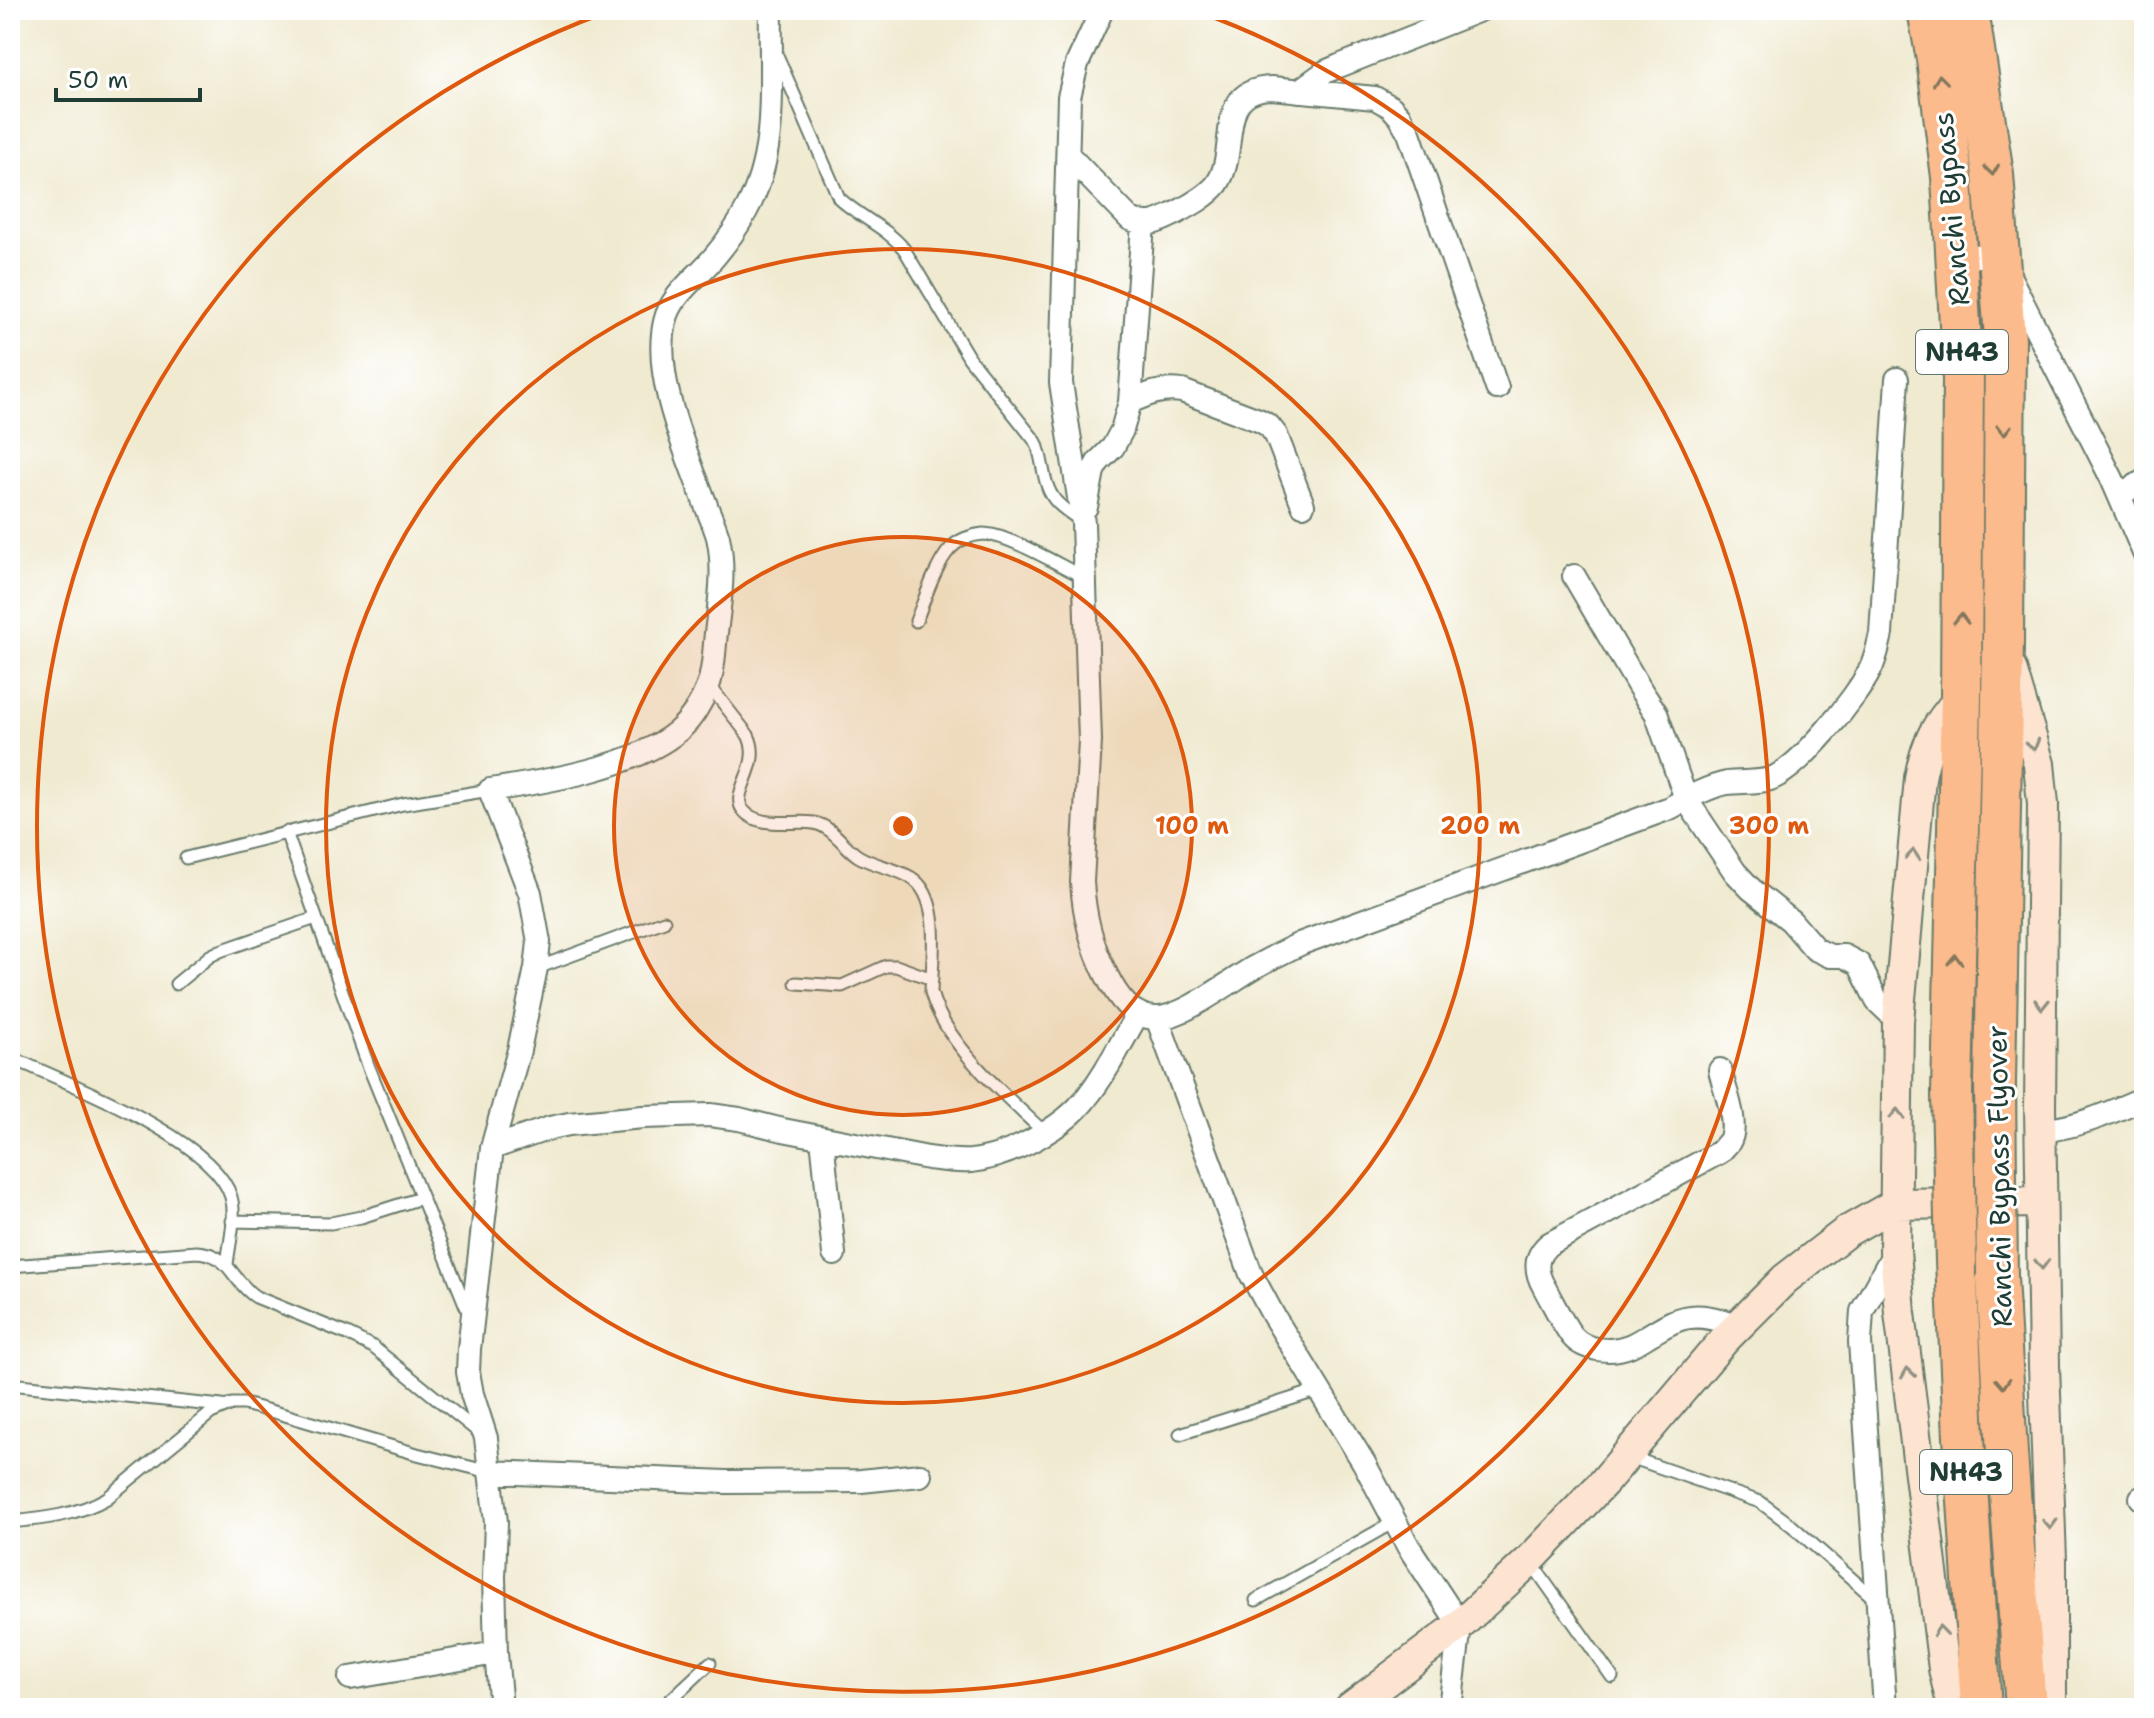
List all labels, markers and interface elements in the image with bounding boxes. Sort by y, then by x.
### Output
scale bar [56,52,200,102]
text: 50 m [68,64,128,96]
one-way arrow [1932,73,1949,87]
street label: Ranchi Bypass [1924,111,1978,307]
one-way arrow [1983,163,2000,177]
road number: NH43 [1916,330,2008,374]
one-way arrow [1995,424,2013,437]
one-way arrow [1952,612,1970,625]
one-way arrow [2024,738,2040,752]
text: 100 m [1155,810,1229,842]
text: 200 m [1440,810,1520,842]
text: 300 m [1729,810,1809,842]
centre of rings [889,812,917,840]
one-way arrow [1904,848,1921,861]
one-way arrow [1946,953,1964,966]
one-way arrow [2033,998,2051,1011]
street label: Ranchi Bypass Flyover [1977,1025,2021,1327]
one-way arrow [1888,1107,1905,1120]
one-way arrow [2034,1258,2051,1271]
one-way arrow [1900,1366,1917,1380]
one-way arrow [1994,1377,2011,1390]
road number: NH43 [1920,1450,2012,1494]
one-way arrow [2041,1518,2058,1531]
one-way arrow [1932,1624,1949,1637]

